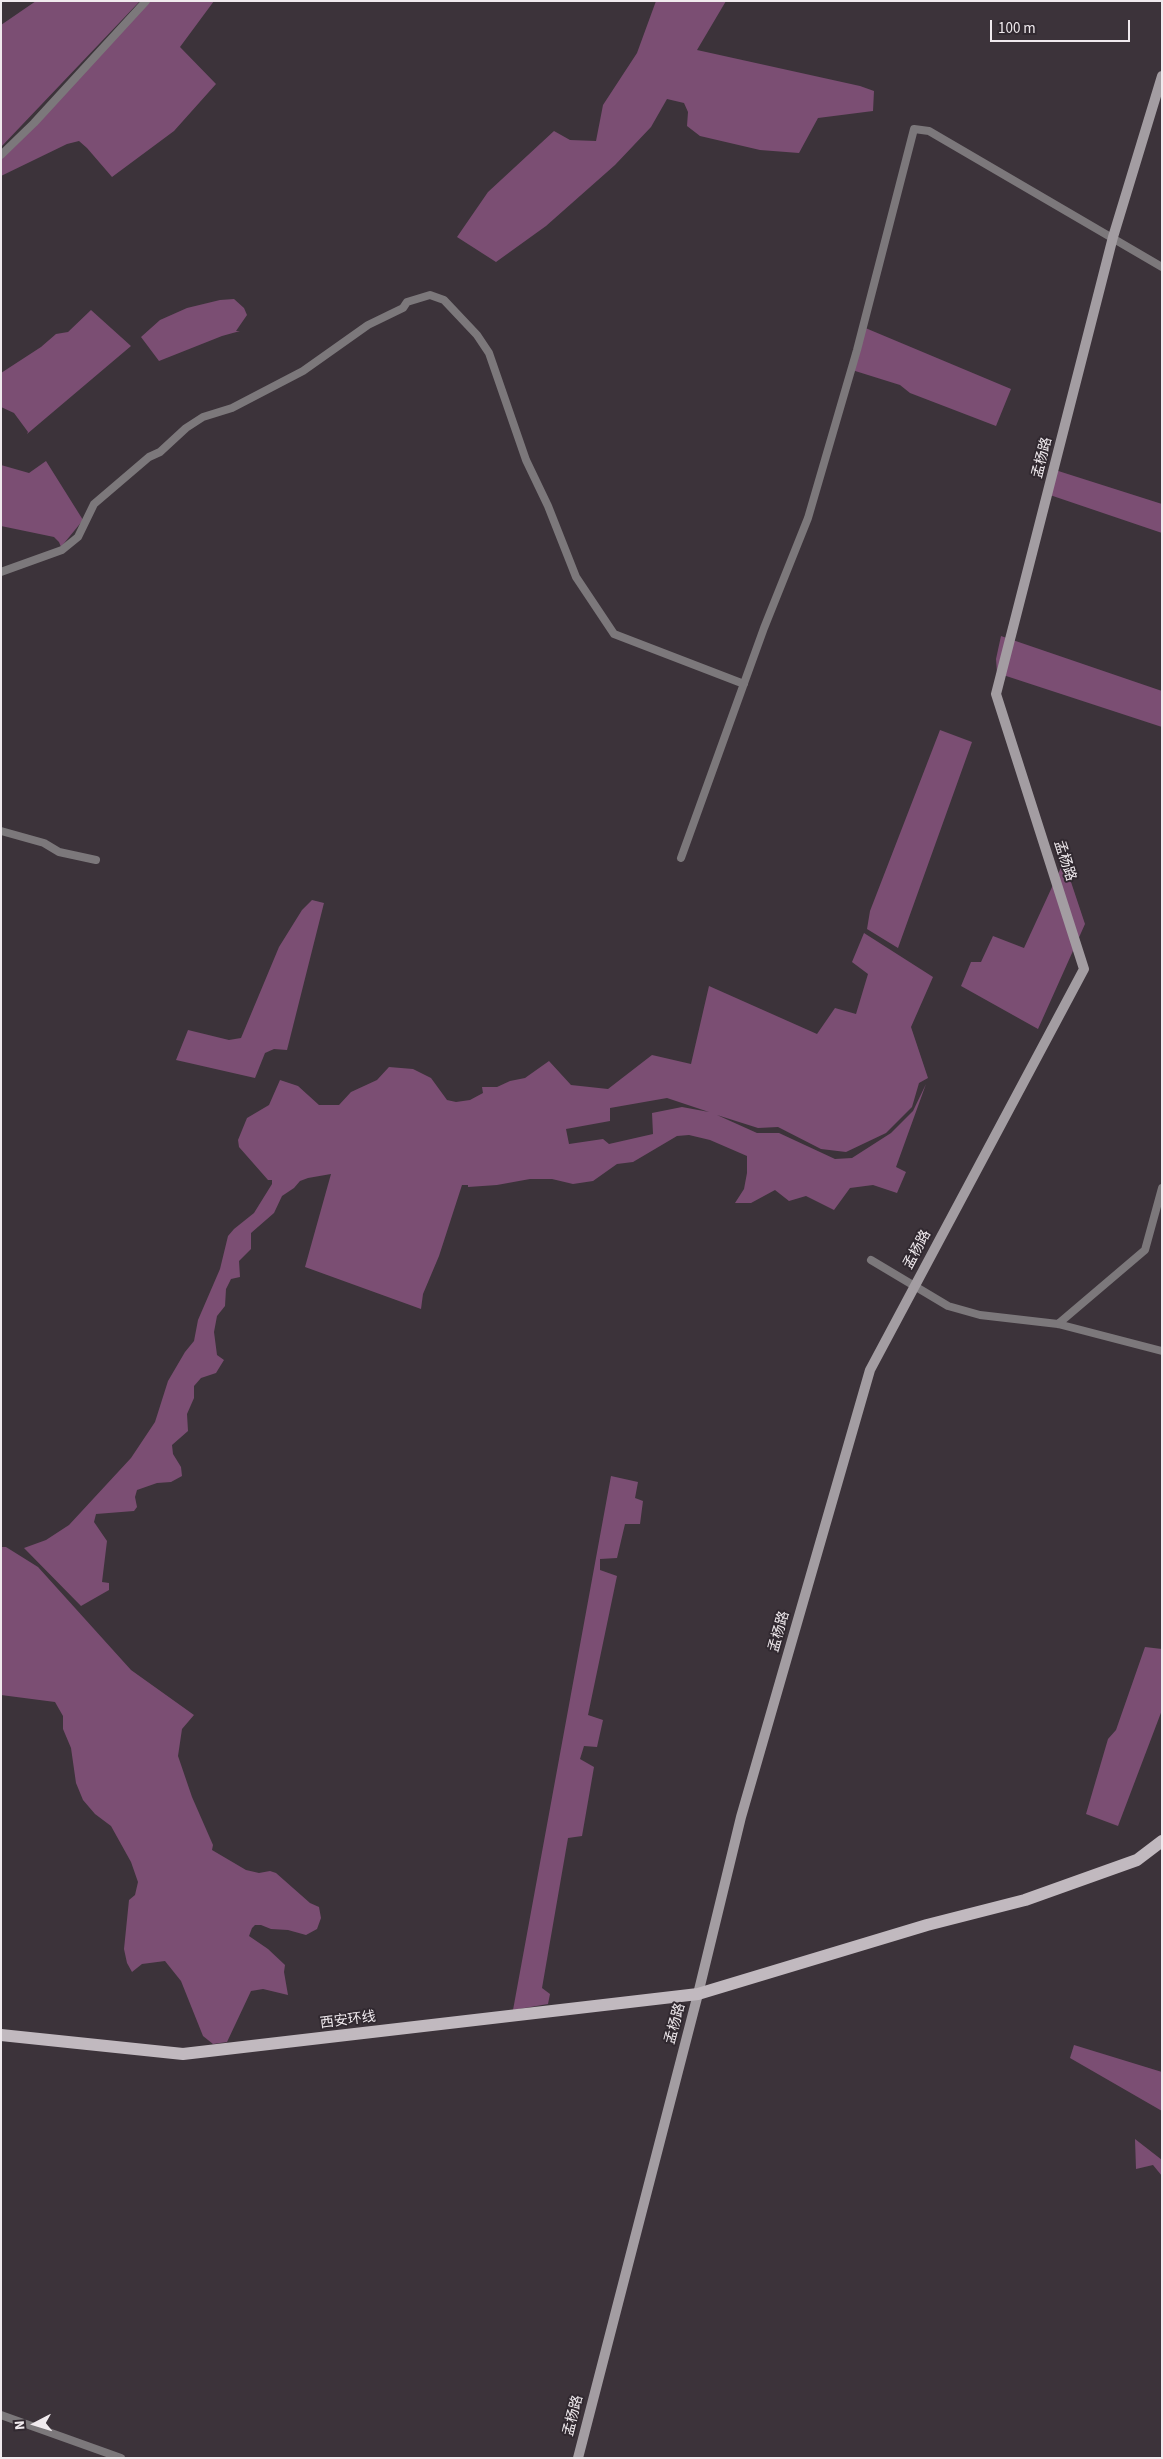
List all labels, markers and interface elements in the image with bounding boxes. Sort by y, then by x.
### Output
scale bar [993,10,1133,42]
text: 100 m [998,18,1036,39]
street label: 孟杨路 [1030,436,1056,480]
street label: 孟杨路 [1050,838,1078,884]
street label: 孟杨路 [901,1228,935,1272]
street label: 孟杨路 [766,1609,794,1655]
street label: 孟杨路 [662,2002,690,2046]
street label: 西安环线 [319,2009,377,2033]
street label: 孟杨路 [561,2394,587,2438]
north arrow [10,2399,60,2449]
text: N [10,2420,30,2431]

